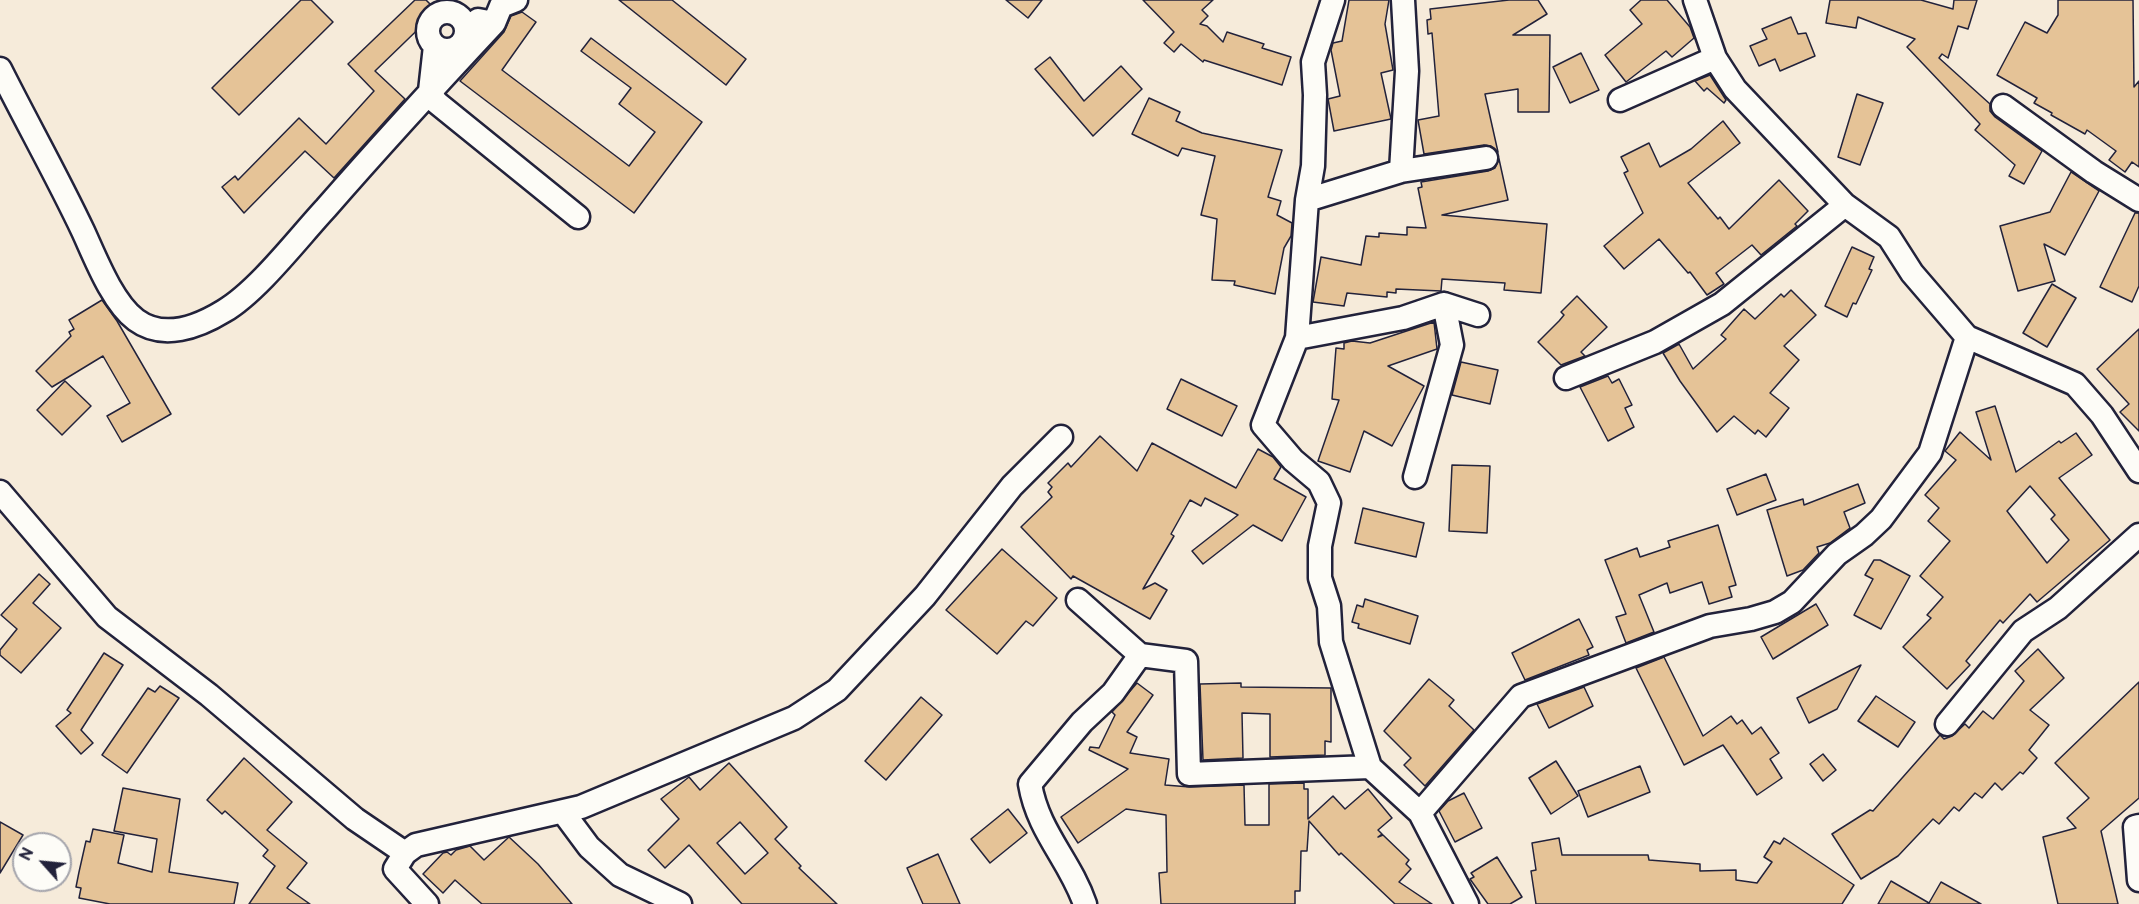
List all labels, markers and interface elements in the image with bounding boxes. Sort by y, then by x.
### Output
north arrow [12,832,72,892]
text: N [16,845,38,864]

